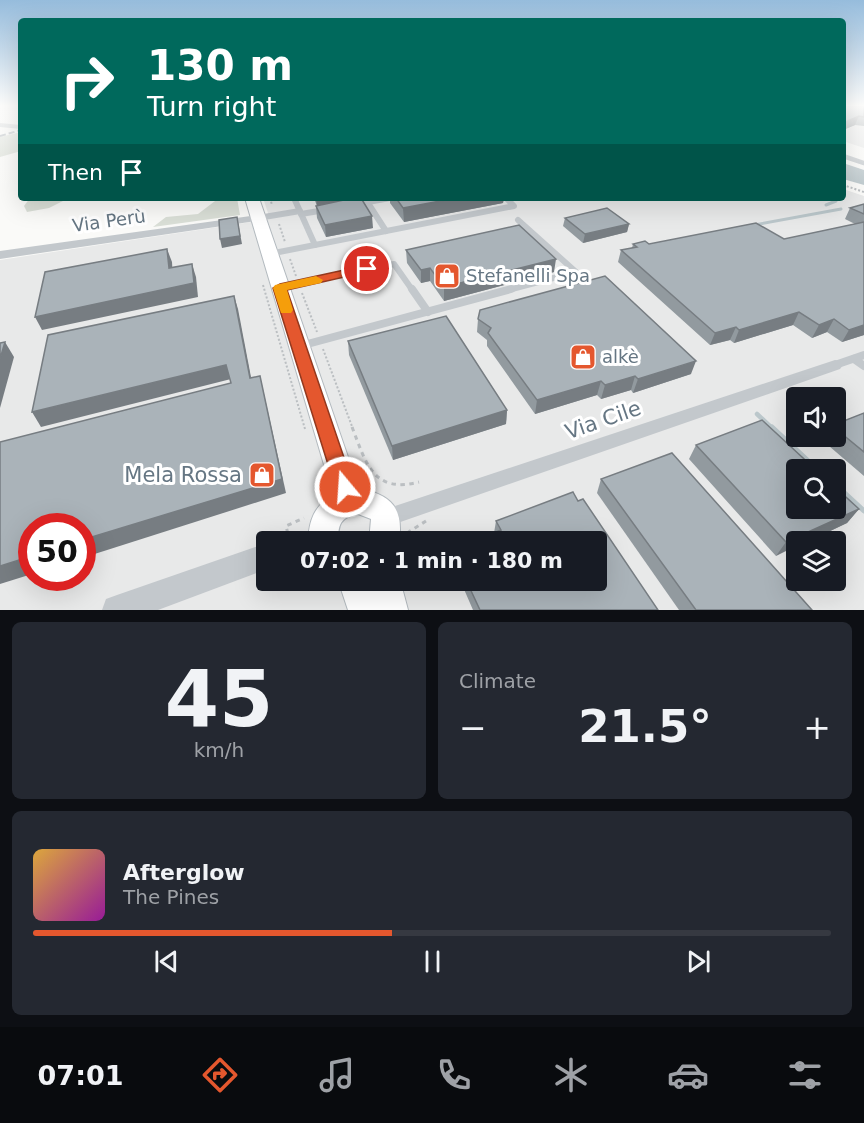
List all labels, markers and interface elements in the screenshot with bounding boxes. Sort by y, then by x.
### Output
text: 130 m [147,41,293,90]
icon: right [48,42,126,120]
text: Turn right [147,91,276,122]
icon: arrive [115,156,148,189]
text: Then [48,160,103,185]
street label: Via Perù [71,205,147,236]
pin [341,243,392,294]
icon: arrive [350,252,383,285]
shop icon: Stefanelli Spa [432,261,462,291]
place label: Stefanelli Spa [466,265,590,286]
shop icon: alkè [568,342,598,372]
place label: alkè [602,346,639,367]
map controls [786,387,846,591]
button: sound [786,387,846,447]
street label: Via Cile [562,396,644,444]
position arrow [313,455,377,519]
button: search [786,459,846,519]
shop icon: Mela Rossa [247,460,277,490]
place label: Mela Rossa [124,463,242,487]
speed limit sign: 50 [18,513,96,591]
button: layers [786,531,846,591]
text: 07:02 · 1 min · 180 m [300,548,563,573]
text: 45 [165,654,273,744]
text: Climate [459,669,536,693]
text: 21.5° [578,700,712,753]
text: − [459,708,487,747]
text: + [803,708,831,747]
text: km/h [194,738,244,762]
text: Afterglow [123,860,245,885]
text: The Pines [123,885,219,909]
icon: previous [150,945,183,978]
icon: pause [416,945,449,978]
icon: next [682,945,715,978]
icon: directions [199,1054,241,1096]
icon: music [316,1054,358,1096]
icon: phone [433,1054,475,1096]
icon: climate [550,1054,592,1096]
icon: car [667,1054,709,1096]
icon: filters [784,1054,826,1096]
text: 07:01 [38,1060,124,1091]

